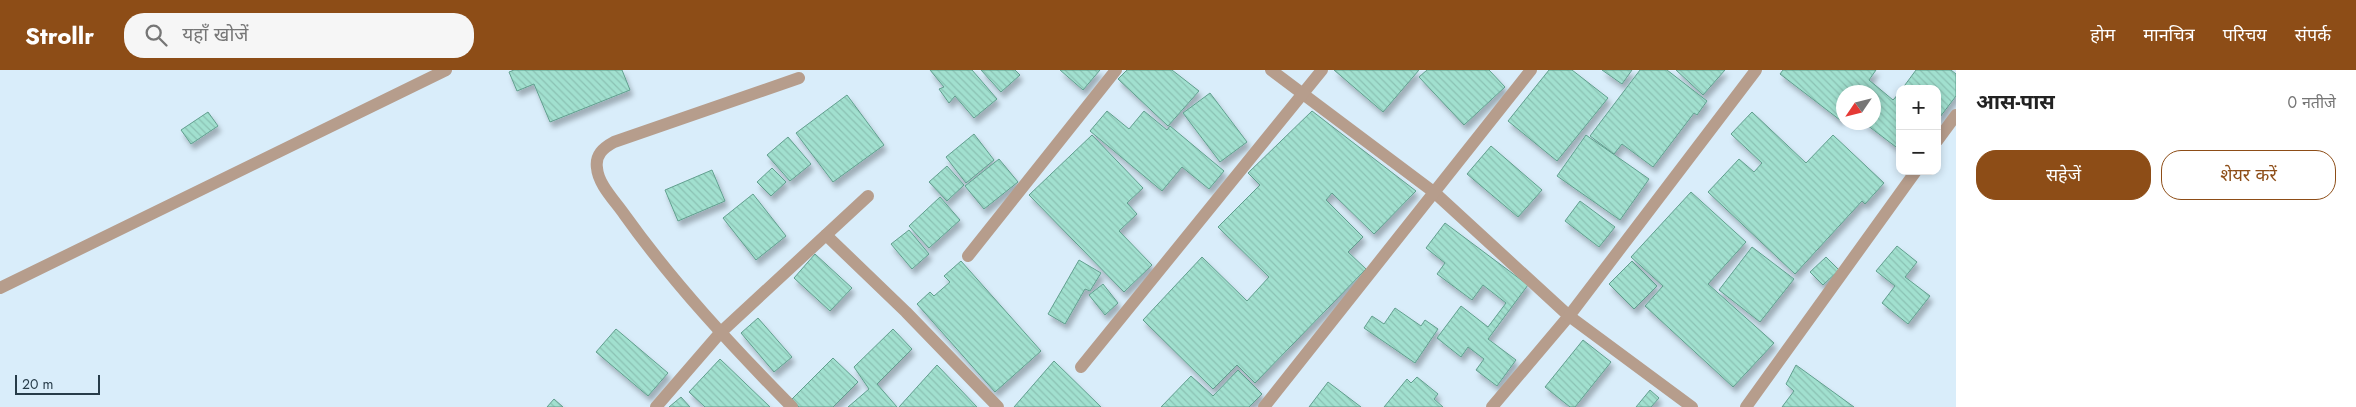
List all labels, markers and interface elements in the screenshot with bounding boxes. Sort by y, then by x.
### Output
search box [124,13,474,58]
text: Strollr [25,18,94,53]
icon: search [142,21,170,49]
text: यहाँ खोजें [182,21,248,48]
text: होम [2090,22,2115,48]
text: मानचित्र [2143,22,2195,48]
text: परिचय [2223,22,2267,48]
text: संपर्क [2295,22,2331,48]
north arrow [1836,85,1881,130]
map controls [1896,85,1941,175]
button: + [1896,85,1941,130]
text: आस-पास [1976,87,2055,117]
text: 0 नतीजे [2288,91,2336,114]
button: − [1896,130,1941,175]
button: सहेजें [1976,150,2151,200]
button: शेयर करें [2161,150,2336,200]
scale bar [15,372,100,395]
text: 20 m [22,374,54,394]

